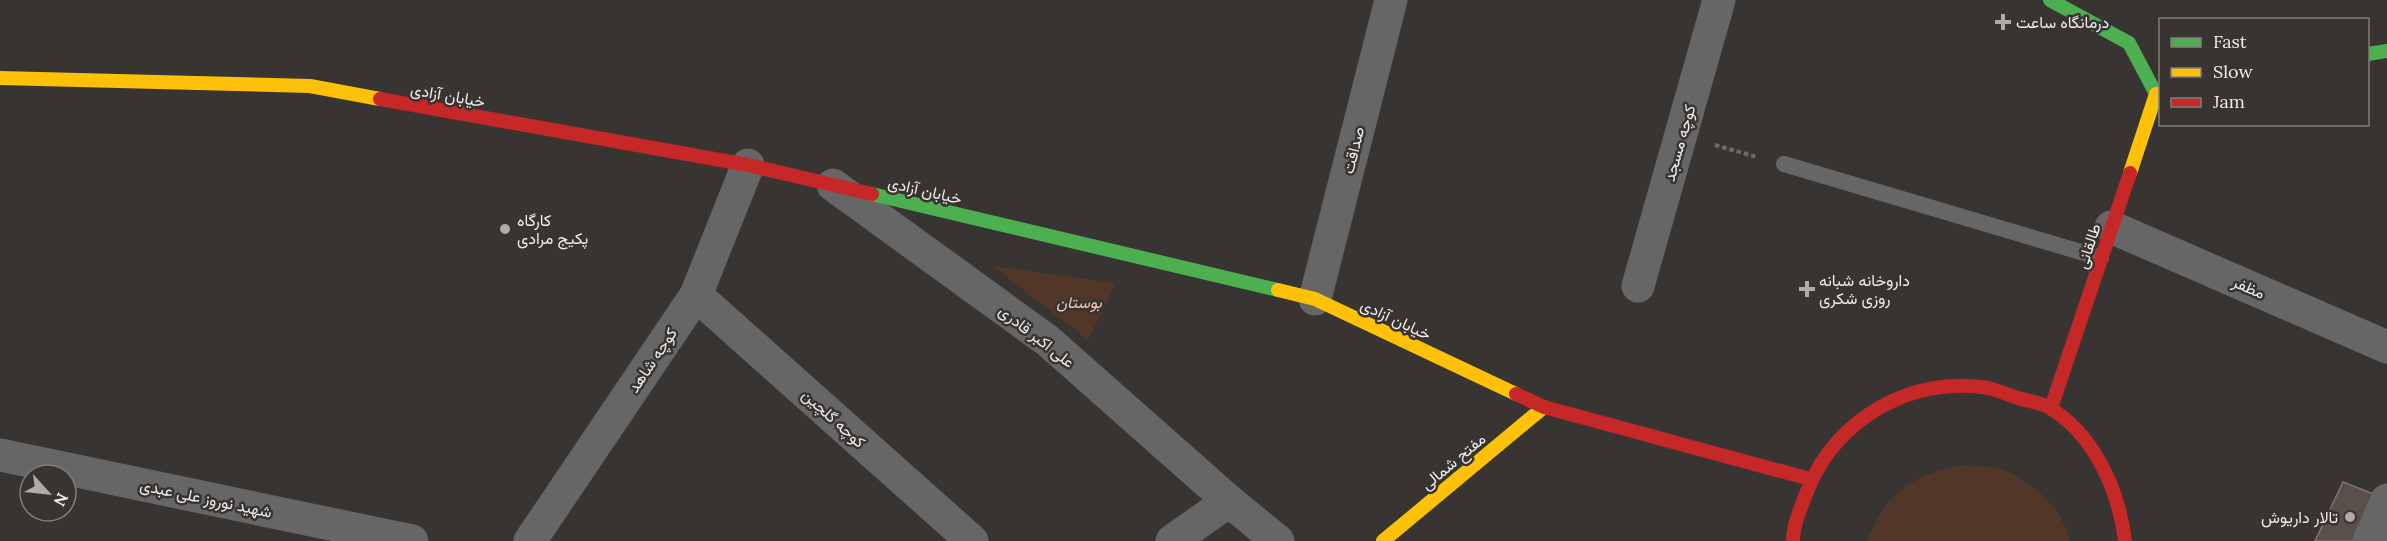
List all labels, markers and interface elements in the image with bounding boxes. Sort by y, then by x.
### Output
place label: درمانگاه ساعت [2016,12,2109,33]
marker: درمانگاه ساعت [1994,13,2012,31]
legend [2159,18,2369,126]
text: Fast [2213,30,2247,53]
text: Slow [2213,60,2253,83]
street label: خیابان آزادی [409,79,487,112]
text: Jam [2212,90,2245,113]
street label: کوچه مسجد [1659,102,1701,184]
street label: صداقت [1338,124,1368,176]
street label: خیابان آزادی [886,172,964,209]
place label: کارگاه پکیج مرادی [517,210,588,250]
street label: طالقانی [2071,221,2106,271]
marker: کارگاه پکیج مرادی [498,222,512,236]
place label: داروخانه شبانه روزی شکری [1819,270,1910,309]
street label: مظفر [2228,271,2268,304]
marker: داروخانه شبانه روزی شکری [1800,282,1814,296]
park label: بوستان [1056,292,1103,313]
street label: خیابان آزادی [1357,294,1435,345]
street label: علی اکبر قادری [994,300,1079,373]
street label: کوچه شاهد [623,324,683,397]
street label: کوچه گلچین [797,384,870,453]
street label: مفتح شمالی [1417,428,1491,495]
north arrow [18,463,78,523]
street label: شهید نوروز علی عبدی [138,474,274,523]
text: N [50,490,73,510]
place label: تالار داریوش [2261,507,2338,528]
marker: تالار داریوش [2343,510,2357,524]

